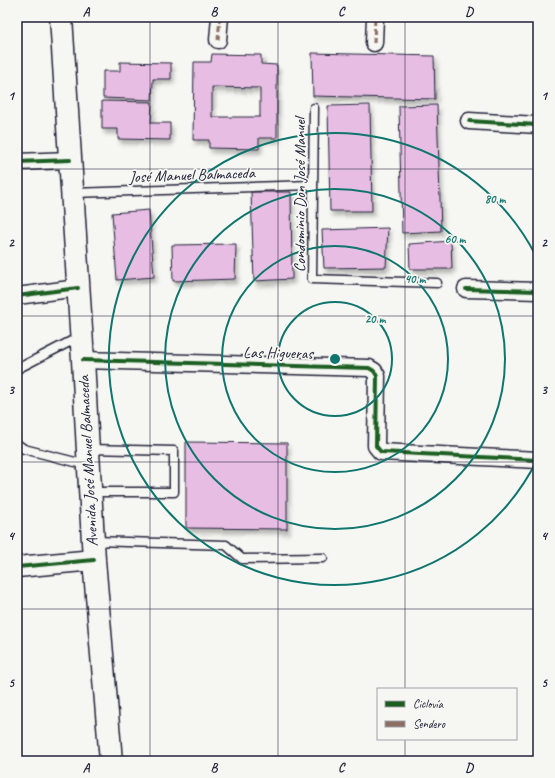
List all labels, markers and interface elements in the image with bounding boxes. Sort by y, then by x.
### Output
text: A [83,4,91,20]
text: B [211,4,219,20]
text: C [338,4,346,20]
text: D [465,4,474,20]
text: 1 [8,88,16,104]
text: 1 [541,88,549,104]
street label: Condominio Don José Manuel [290,114,310,272]
street label: José Manuel Balmaceda [128,163,256,187]
text: 80 m [485,191,506,207]
text: 60 m [445,231,467,247]
text: 2 [8,235,15,251]
text: 2 [541,235,548,251]
text: 40 m [405,271,426,287]
text: 20 m [365,311,386,327]
street label: Las Higueras [243,342,315,364]
centre of rings [328,352,342,366]
street label: Avenida José Manuel Balmaceda [73,374,102,547]
text: 3 [8,382,15,398]
text: 3 [541,382,548,398]
text: 4 [8,528,16,544]
text: 4 [541,528,549,544]
text: 5 [8,675,15,691]
text: 5 [541,675,548,691]
legend [377,688,517,740]
text: Ciclovía [413,696,444,712]
text: Sendero [413,716,446,732]
text: A [83,760,91,776]
text: B [211,760,219,776]
text: C [338,760,346,776]
text: D [465,760,474,776]

